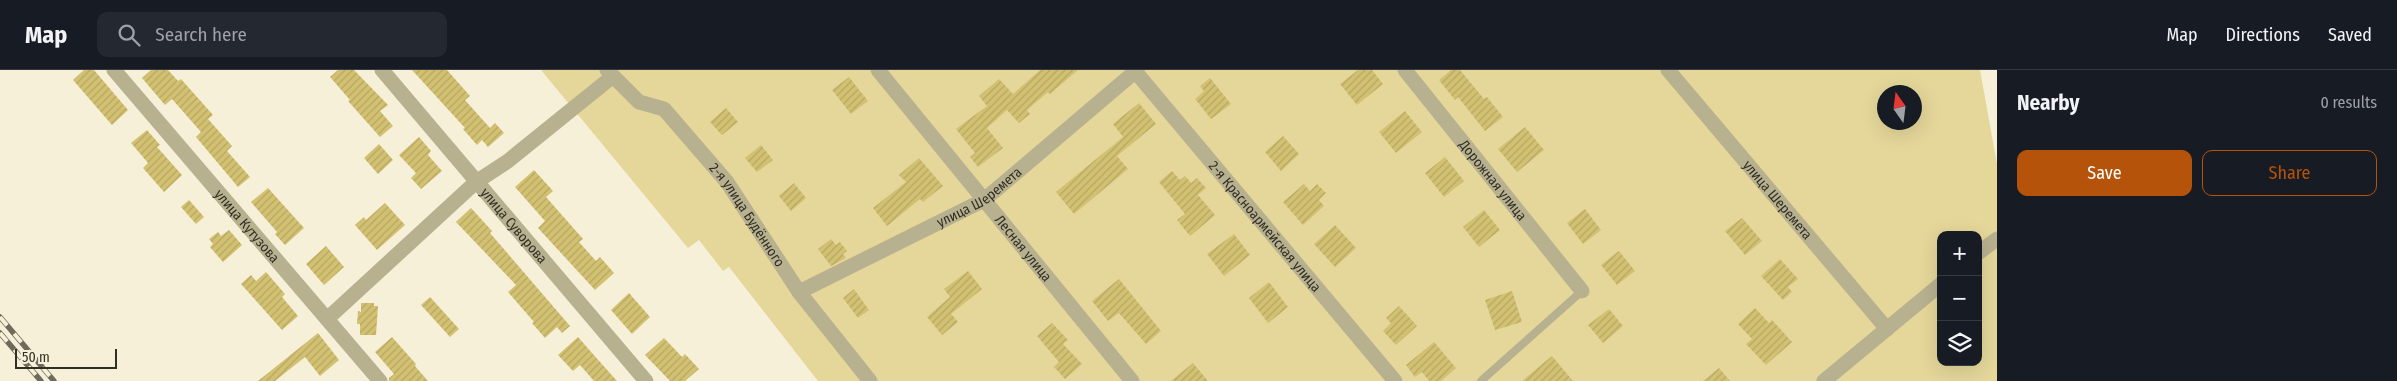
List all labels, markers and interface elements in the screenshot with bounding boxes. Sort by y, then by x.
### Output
search box [97,12,447,57]
text: Map [25,21,67,49]
icon: search [115,21,143,49]
text: Search here [155,23,247,46]
text: Map [2166,24,2198,46]
text: Directions [2226,24,2300,46]
text: Saved [2328,24,2372,46]
north arrow [1877,85,1922,130]
text: Nearby [2017,90,2079,116]
text: 0 results [2320,93,2377,112]
street label: Дорожная улица [1455,136,1531,224]
button: Save [2017,150,2192,196]
button: Share [2202,150,2377,196]
street label: 2-я Красноармейская улица [1205,157,1325,295]
street label: улица Шеремета [1739,157,1816,243]
street label: 2-я улица Будённого [706,159,789,270]
street label: улица Шеремета [934,163,1025,231]
street label: улица Суворова [477,184,551,267]
street label: улица Кутузова [211,186,283,266]
street label: Лесная улица [991,211,1056,285]
map controls [1937,231,1982,366]
button: + [1937,231,1982,276]
button: − [1937,276,1982,321]
button: layers [1937,321,1982,366]
scale bar [15,346,118,369]
text: 50 m [22,349,50,366]

